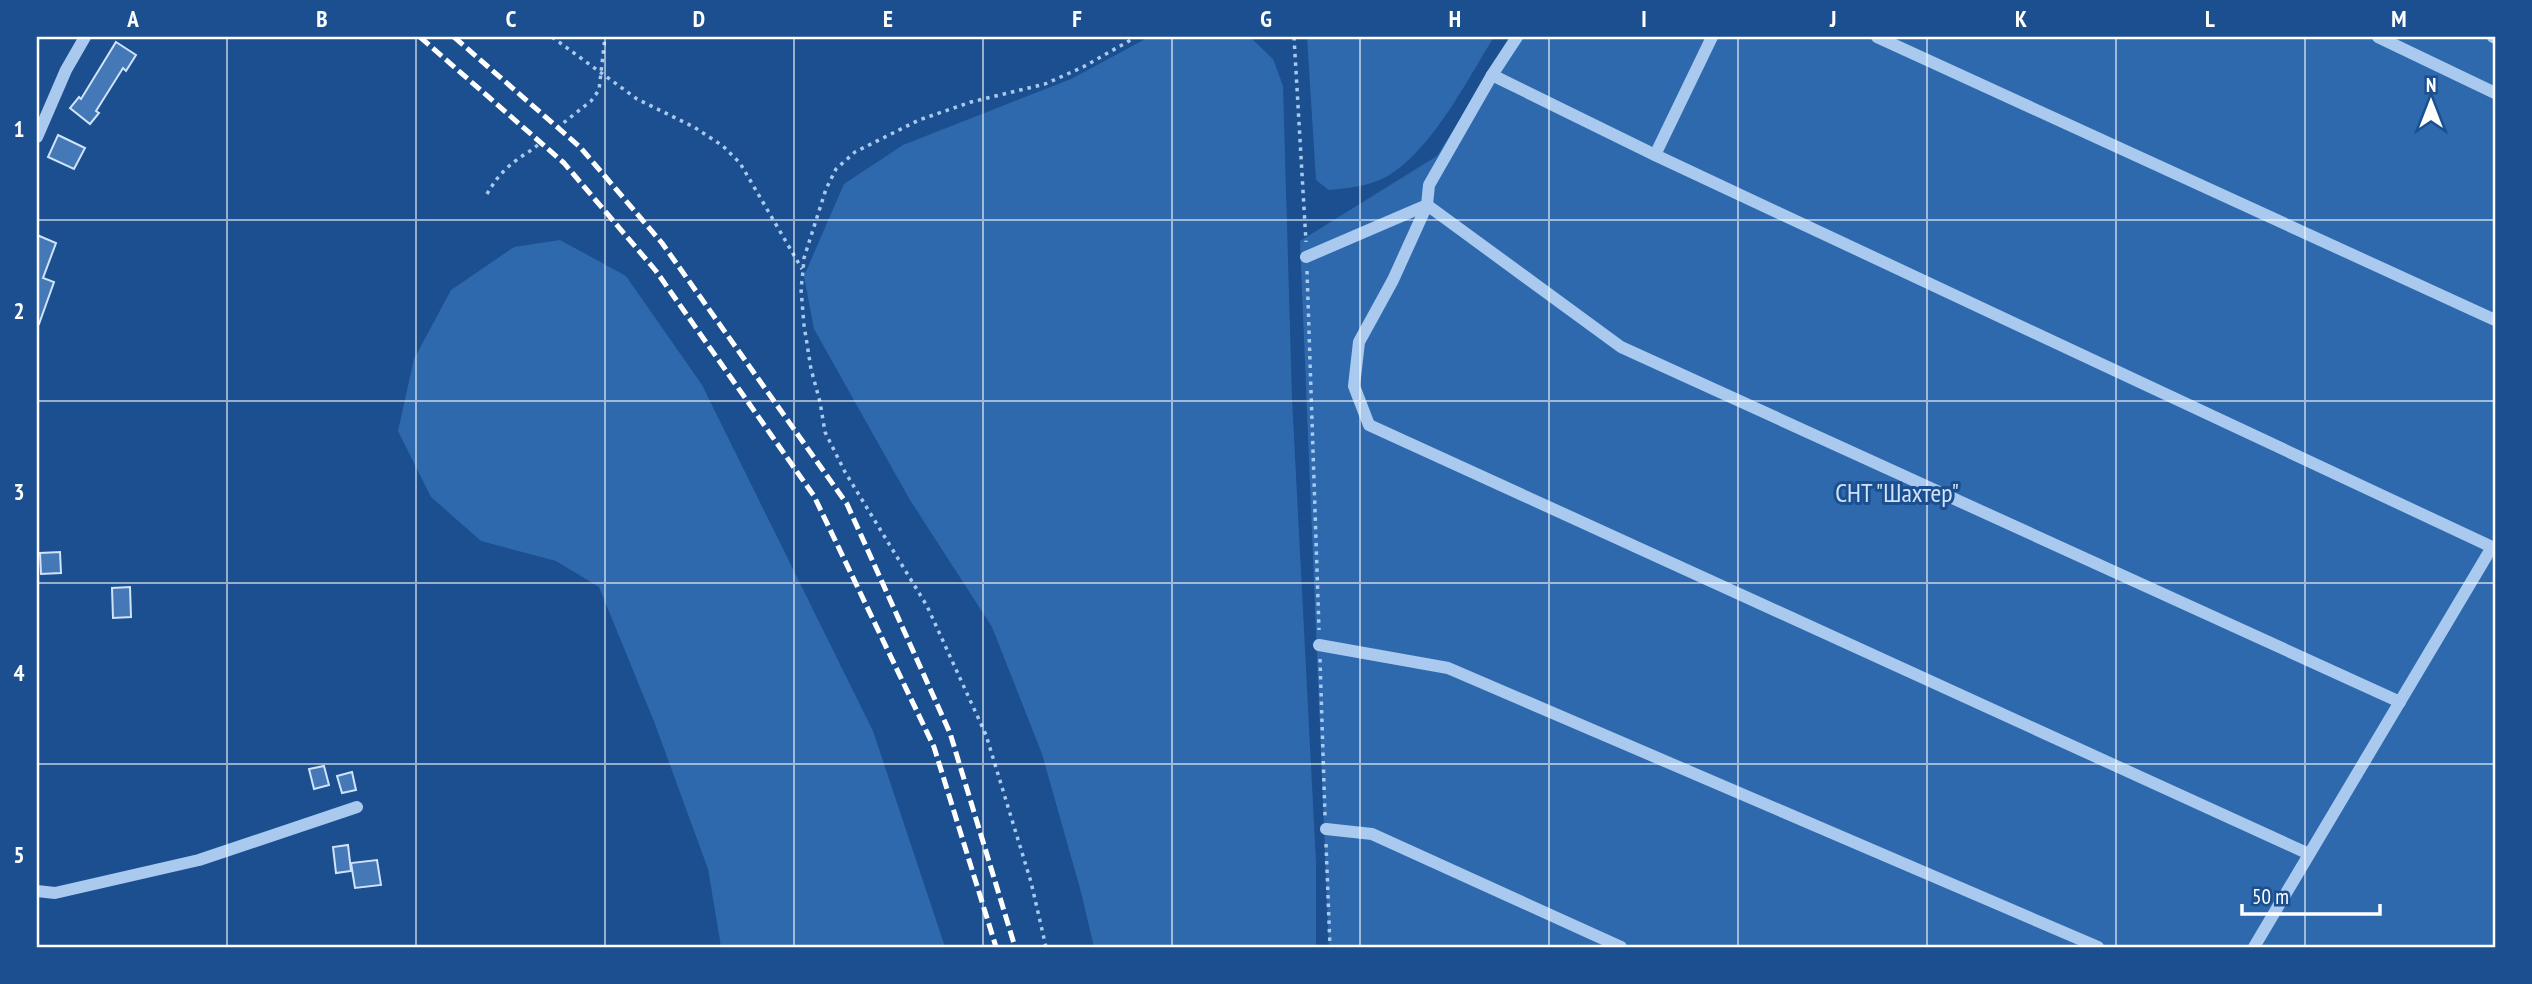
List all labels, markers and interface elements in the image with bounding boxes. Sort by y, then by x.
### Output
text: A [126,4,139,33]
text: B [316,4,328,33]
text: C [506,4,517,33]
text: D [693,4,705,33]
text: E [883,4,893,33]
text: F [1072,4,1082,33]
text: G [1260,4,1272,33]
text: H [1449,4,1461,33]
text: I [1641,4,1647,33]
text: J [1829,4,1836,33]
text: K [2015,4,2027,33]
text: L [2205,4,2215,33]
text: M [2391,4,2407,33]
north arrow [2396,66,2466,136]
text: N [2426,73,2436,97]
text: 1 [14,114,25,143]
text: 2 [14,296,25,325]
park label: СНТ "Шахтер" [1835,476,1959,509]
text: 3 [14,477,25,506]
text: 4 [14,658,25,687]
text: 5 [14,840,25,869]
scale bar [2242,872,2380,916]
text: 50 m [2252,883,2289,910]

